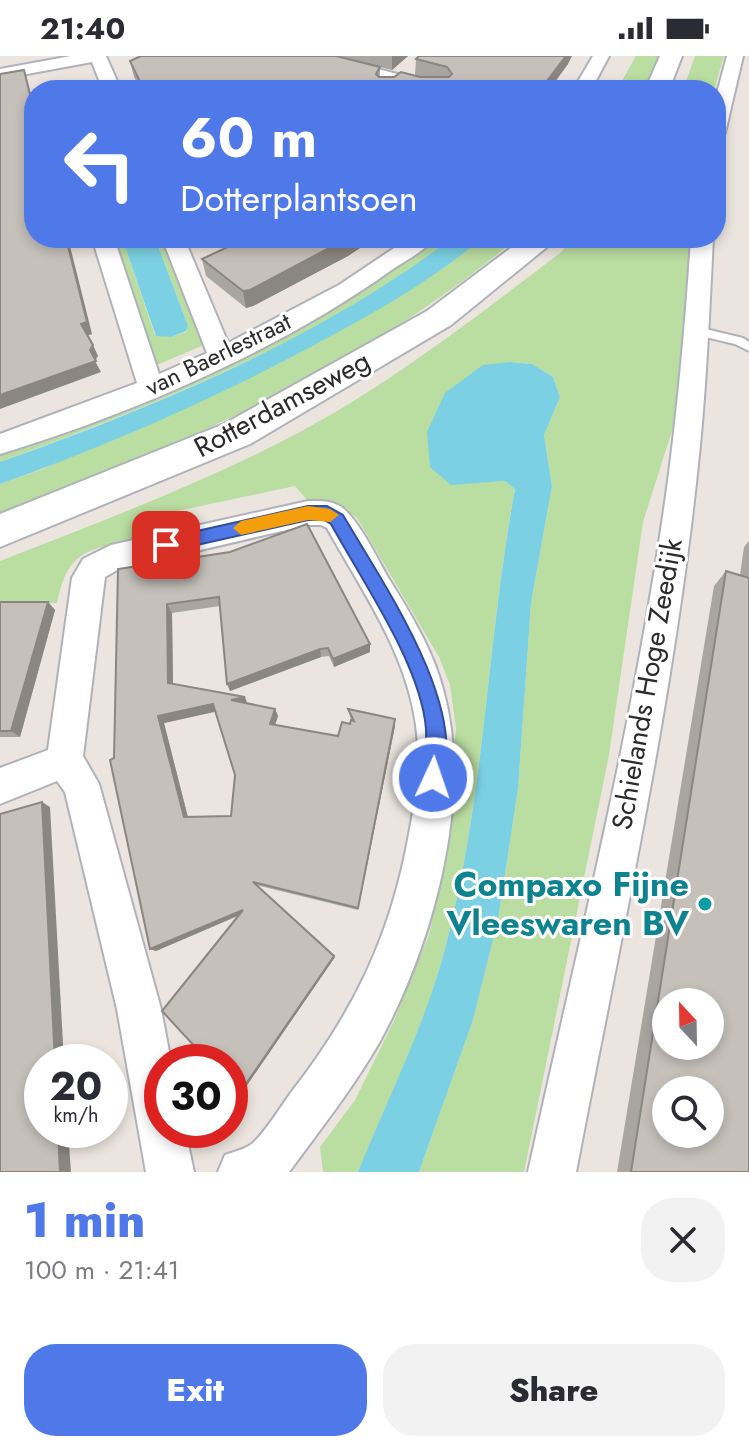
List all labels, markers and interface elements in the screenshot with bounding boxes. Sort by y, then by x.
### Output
text: 21:40 [40,7,125,50]
text: 60 m [180,97,317,178]
icon: left [48,112,152,216]
text: Dotterplantsoen [180,172,418,224]
street label: van Baerlestraat [139,304,297,404]
street label: Rotterdamseweg [187,340,377,468]
pin [132,511,200,579]
icon: arrive [144,523,188,567]
street label: Schielands Hoge Zeedijk [601,534,693,833]
position arrow [391,736,475,820]
place label: Compaxo Fijne Vleeswaren BV [446,860,690,948]
marker: Compaxo Fijne Vleeswaren BV [696,895,714,913]
north arrow [652,988,724,1060]
map controls [652,988,724,1148]
speed limit sign: 30 [144,1044,248,1148]
text: 20 [50,1057,102,1115]
button: search [652,1076,724,1148]
text: km/h [53,1101,99,1130]
text: 1 min [24,1186,145,1255]
button: close [641,1198,725,1282]
text: 100 m · 21:41 [24,1251,180,1289]
button: Exit [24,1344,367,1436]
button: Share [383,1344,725,1436]

